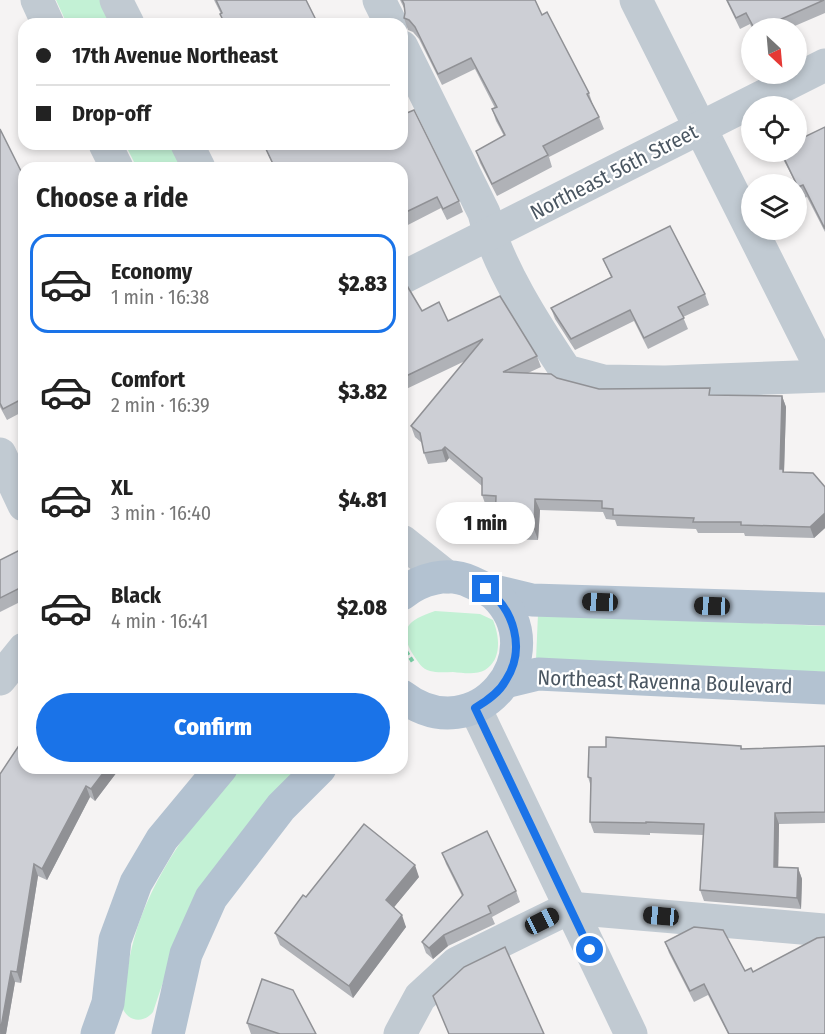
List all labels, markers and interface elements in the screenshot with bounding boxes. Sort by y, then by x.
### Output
north arrow [741,18,807,84]
map controls [741,18,807,240]
text: 17th Avenue Northeast [72,42,278,69]
button: locate [741,96,807,162]
text: Drop-off [72,100,151,127]
street label: Northeast 56th Street [526,118,702,226]
button: layers [741,174,807,240]
text: Choose a ride [36,182,188,214]
icon: car [39,257,93,311]
text: Economy [111,258,192,285]
text: $2.83 [338,270,387,297]
text: 1 min · 16:38 [111,285,209,309]
icon: car [39,365,93,419]
text: Comfort [111,366,185,393]
text: $3.82 [338,378,387,405]
text: 2 min · 16:39 [111,393,210,417]
icon: car [39,473,93,527]
text: XL [111,474,133,501]
text: $4.81 [338,486,387,513]
text: 3 min · 16:40 [111,501,211,525]
callout: 1 min [436,502,536,544]
text: 1 min [464,511,507,535]
route end [472,575,499,602]
icon: car [39,581,93,635]
text: Black [111,582,161,609]
car [582,592,618,612]
text: $2.08 [337,594,387,621]
car [694,596,730,616]
text: 4 min · 16:41 [111,609,208,633]
street label: Northeast Ravenna Boulevard [537,665,793,699]
button: Confirm [36,693,390,762]
car [522,905,562,937]
car [642,905,680,927]
route start [576,936,603,963]

